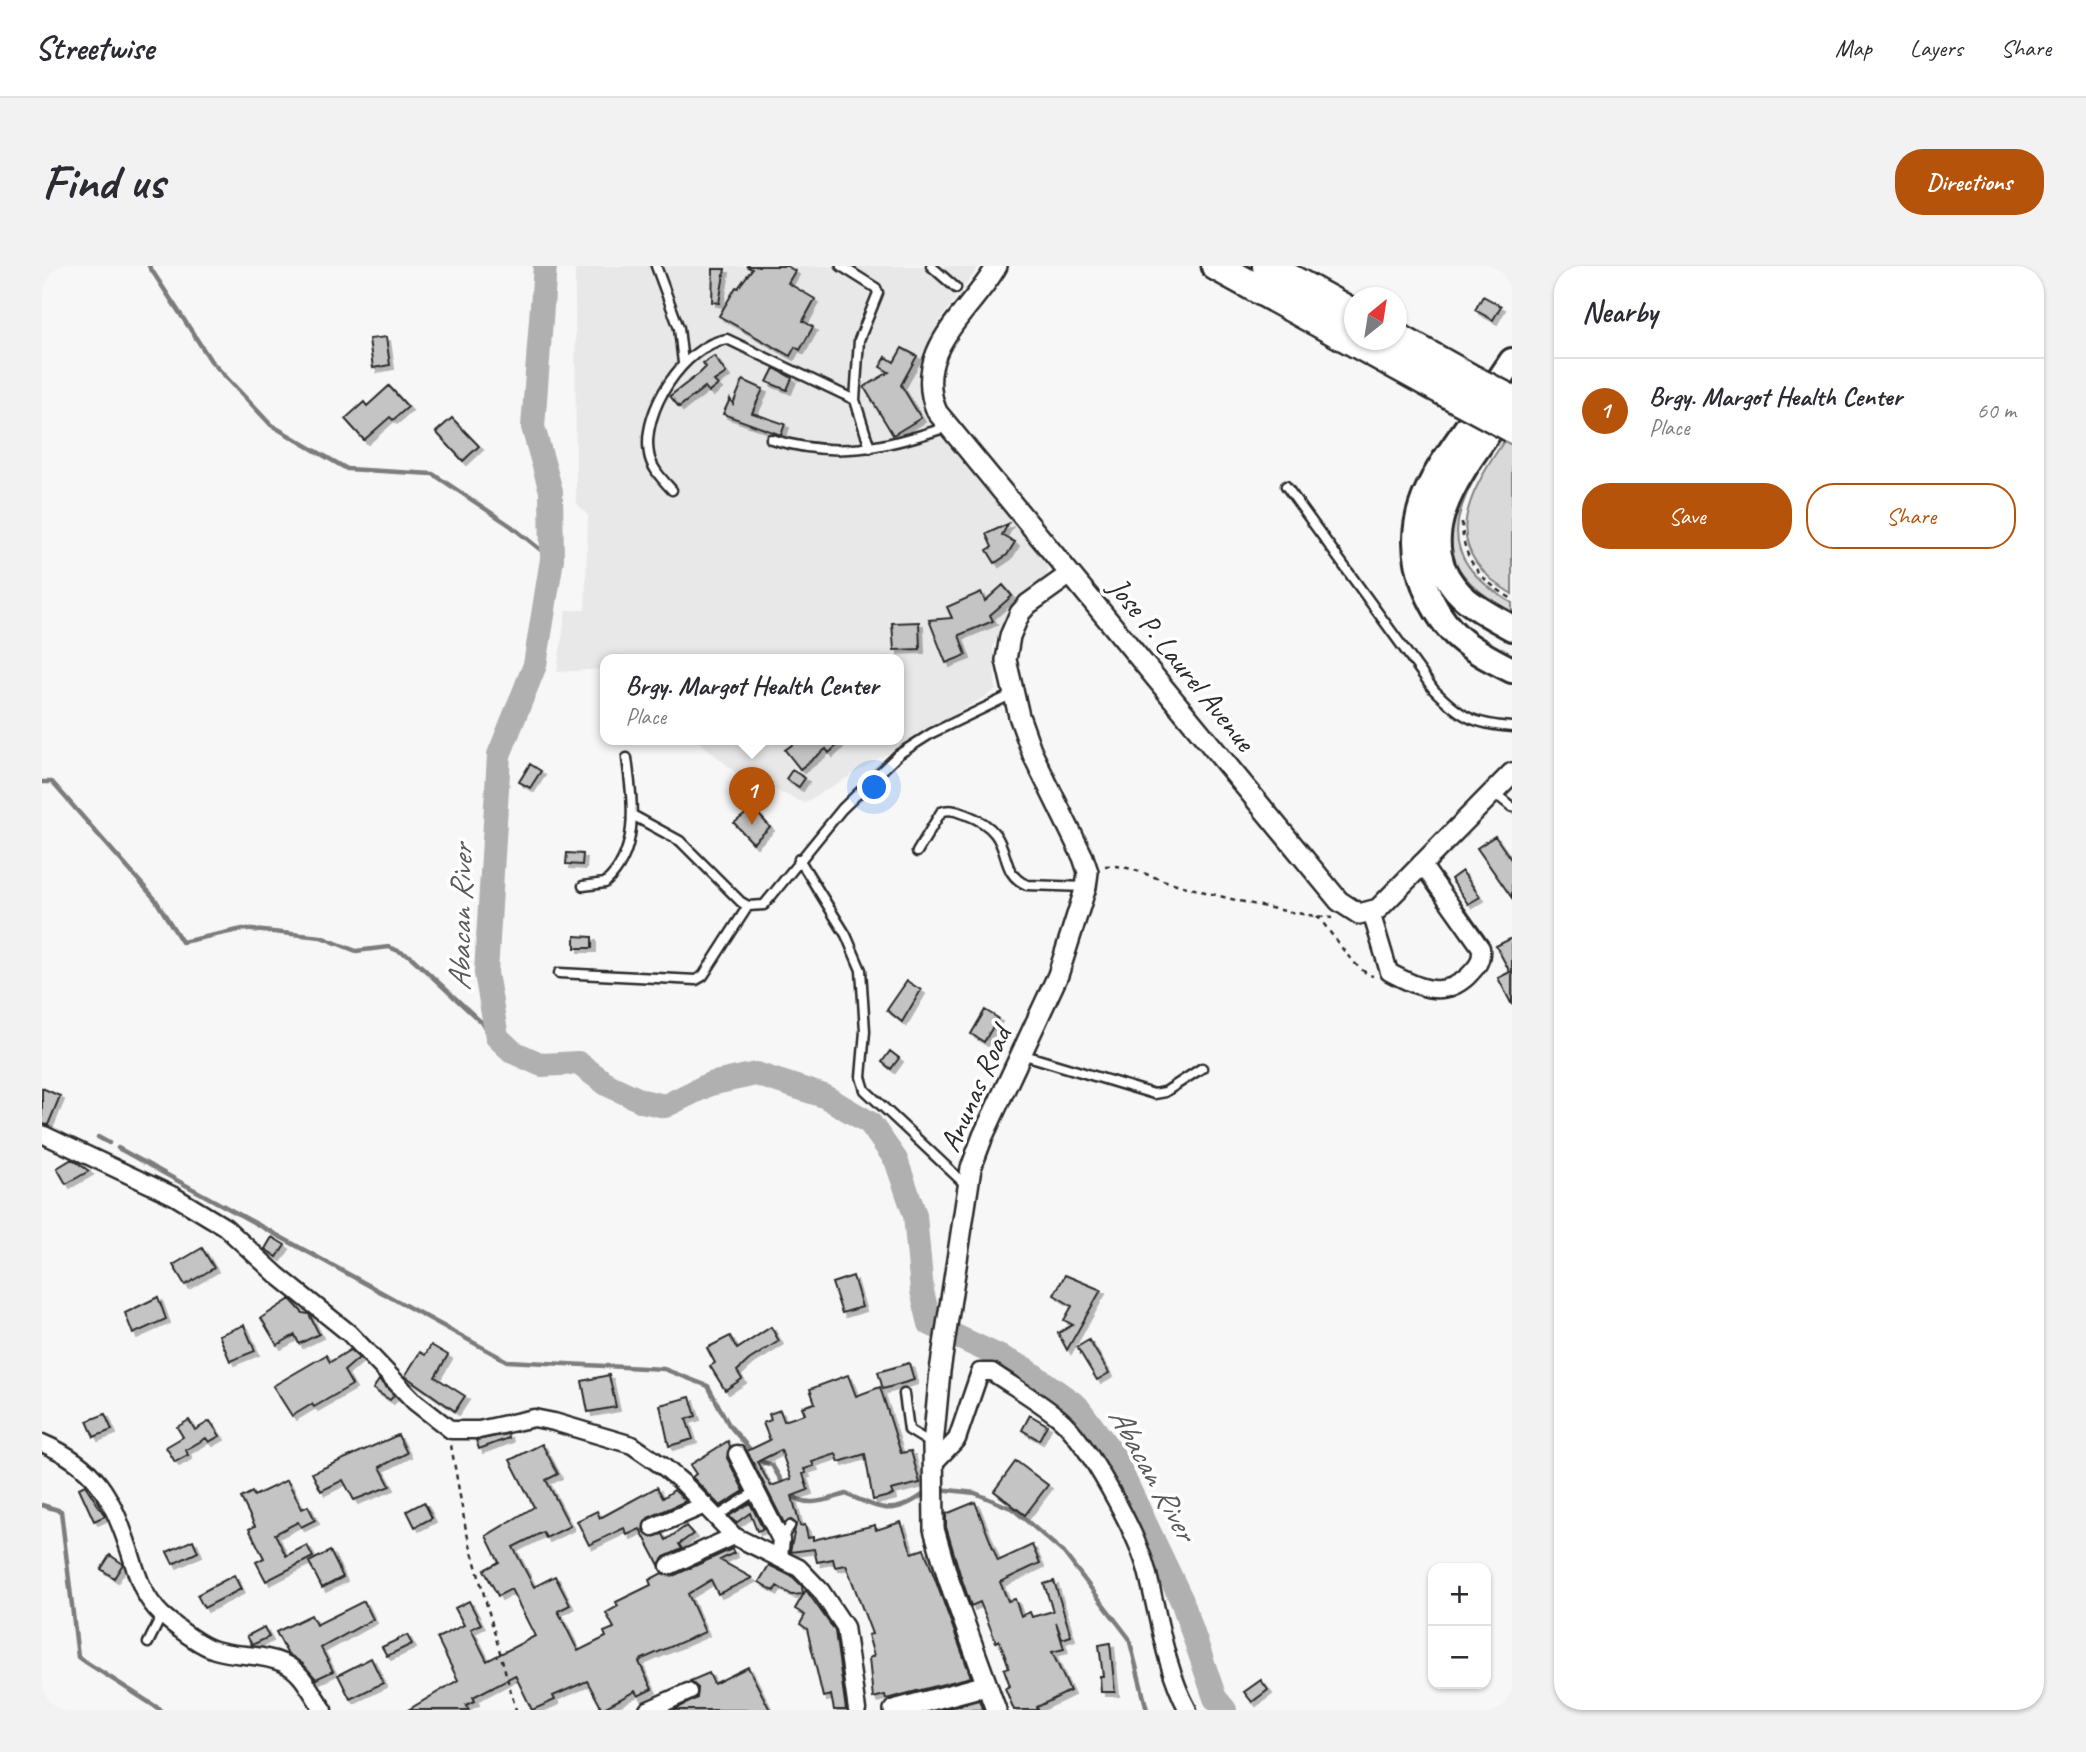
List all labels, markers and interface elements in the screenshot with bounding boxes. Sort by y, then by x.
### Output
text: Streetwise [35,27,154,69]
text: Map [1835,33,1872,63]
text: Layers [1910,33,1963,63]
text: Share [2001,33,2051,63]
button: Directions [1895,149,2044,215]
text: Find us [42,151,164,213]
north arrow [1344,287,1407,350]
text: Nearby [1582,293,1658,331]
text: Brgy. Margot Health Center [1649,380,1902,413]
text: 1 [1600,396,1610,425]
text: 60 m [1977,396,2016,425]
text: Place [1649,413,1689,442]
button: Save [1582,483,1792,549]
button: Share [1806,483,2016,549]
street label: Jose P. Laurel Avenue [1099,568,1265,760]
popup [600,654,904,745]
text: Brgy. Margot Health Center [626,669,878,702]
text: Place [626,702,666,731]
pin: 1 [729,767,775,825]
your location [857,770,891,804]
water label: Abacan River [439,840,482,991]
street label: Anunas Road [931,1017,1021,1158]
water label: Abacan River [1099,1400,1208,1551]
map controls [1428,1563,1491,1689]
button: + [1428,1563,1491,1626]
button: − [1428,1626,1491,1689]

